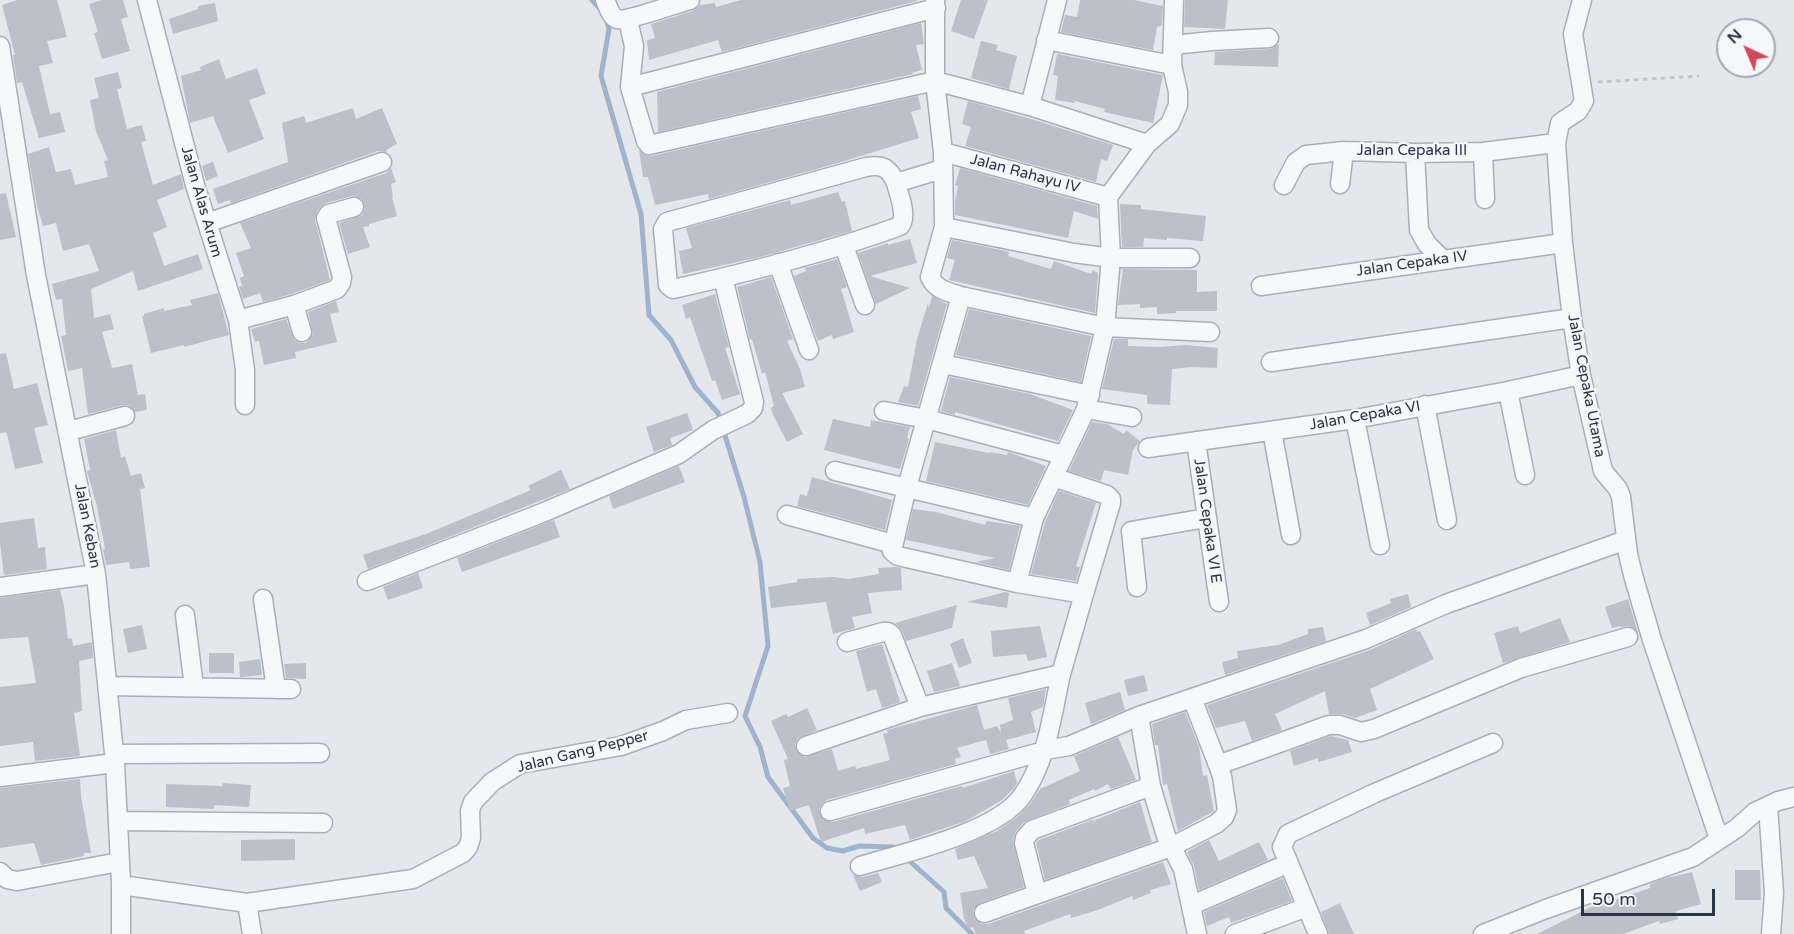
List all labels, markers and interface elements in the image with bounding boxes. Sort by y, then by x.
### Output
north arrow [1716,18,1776,78]
text: N [1723,25,1746,48]
street label: Jalan Cepaka III [1357,142,1467,160]
street label: Jalan Alas Arum [177,144,225,260]
street label: Jalan Rahayu IV [968,151,1082,197]
street label: Jalan Cepaka IV [1355,247,1469,281]
street label: Jalan Cepaka Utama [1563,313,1609,459]
street label: Jalan Cepaka VI [1308,397,1422,435]
street label: Jalan Cepaka VI E [1189,458,1225,584]
street label: Jalan Keban [70,482,104,570]
street label: Jalan Gang Pepper [516,727,650,777]
scale bar [1584,877,1718,915]
text: 50 m [1592,888,1636,910]

